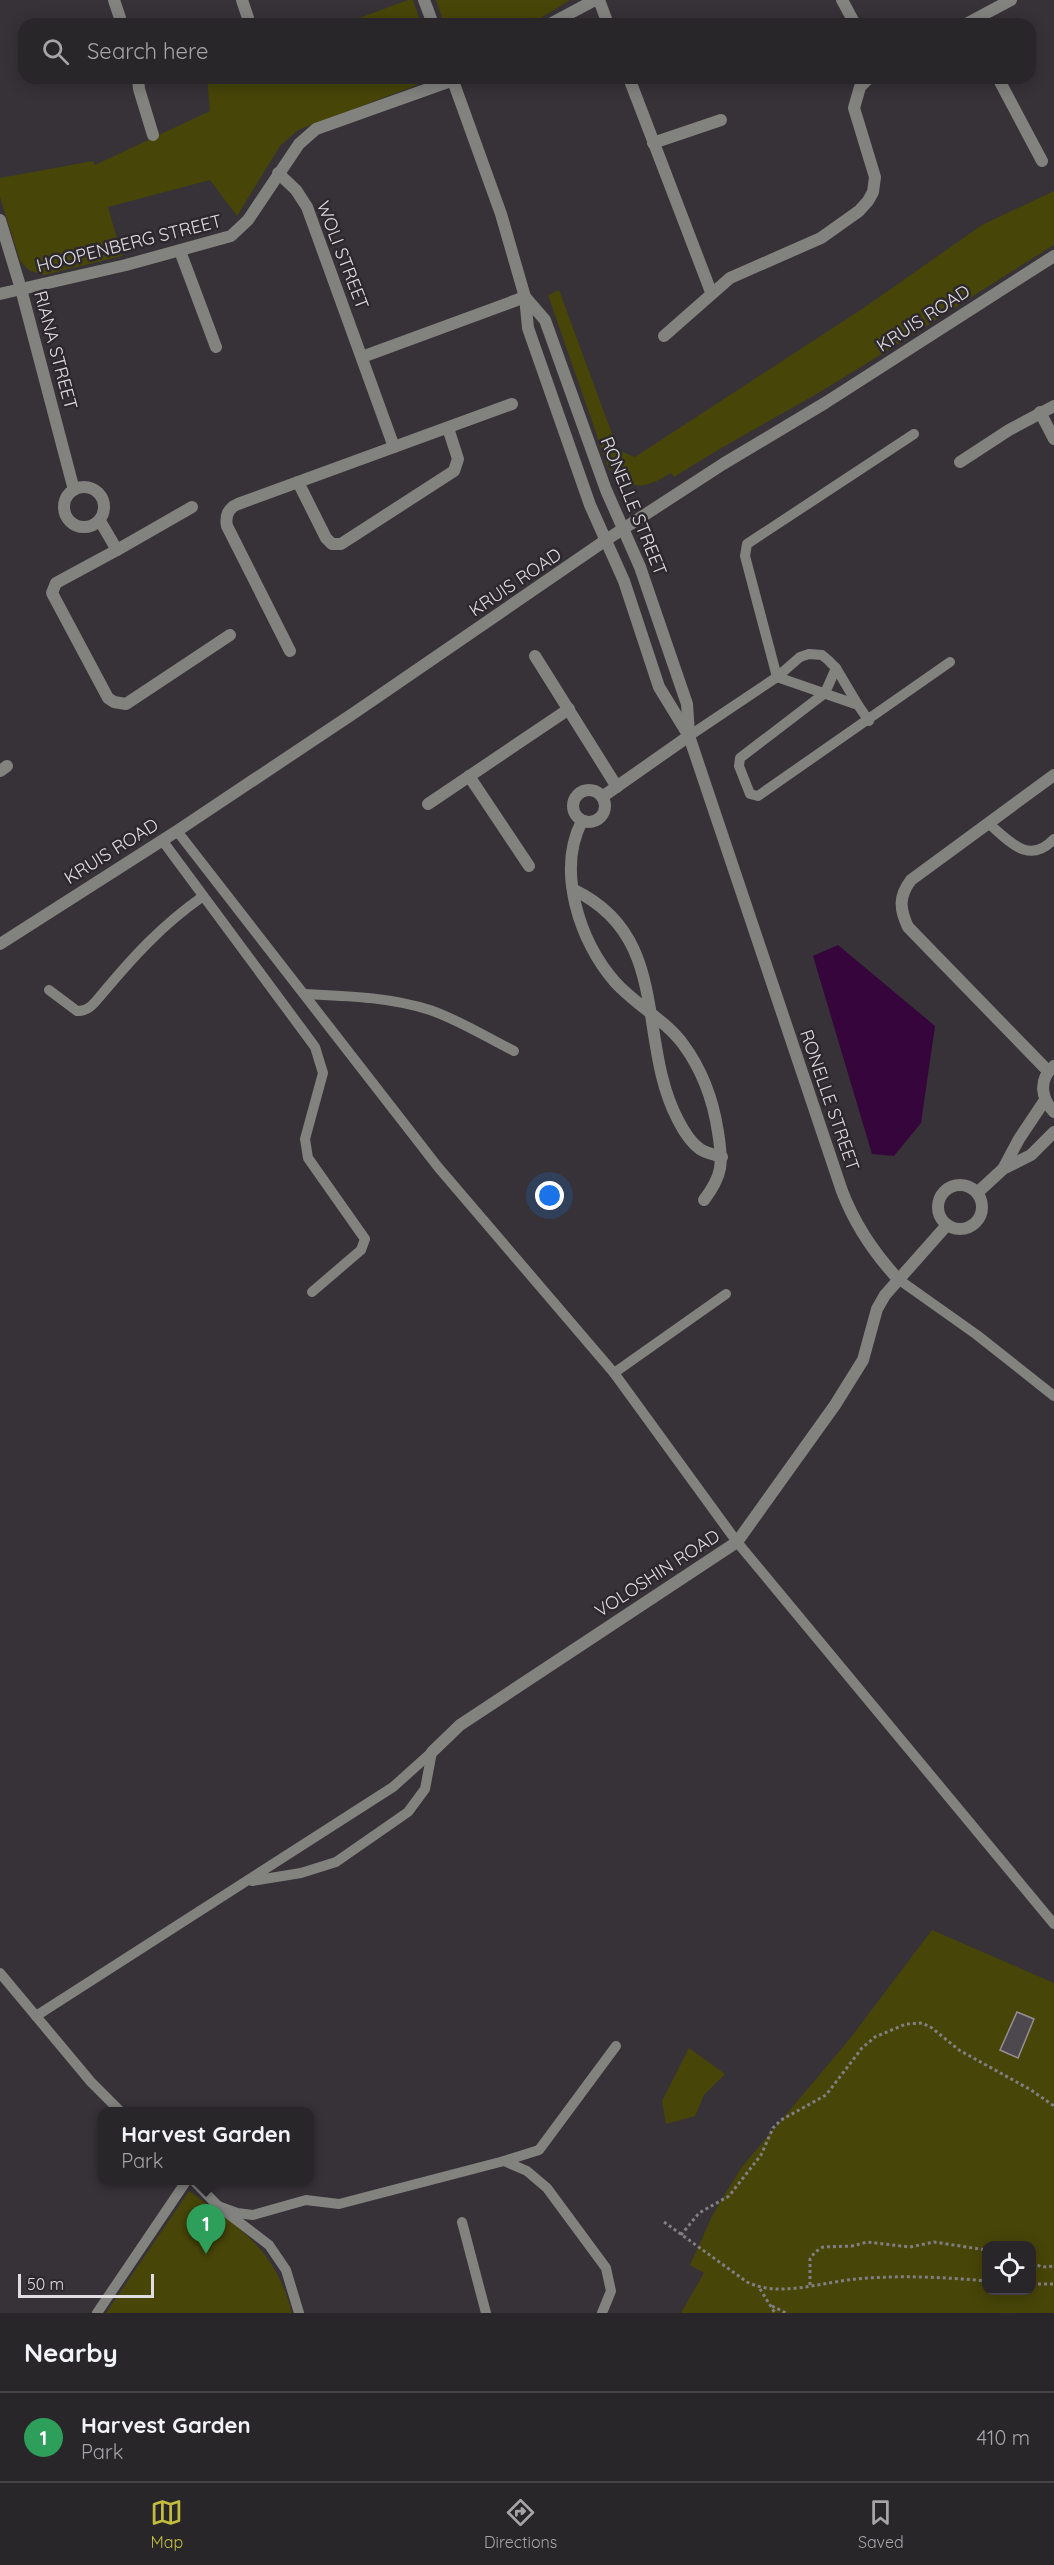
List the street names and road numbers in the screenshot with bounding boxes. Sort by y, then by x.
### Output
street label: WOLI STREET [312,197,374,313]
street label: HOOPENBERG STREET [34,209,224,277]
street label: KRUIS ROAD [872,279,974,357]
street label: RIANA STREET [29,288,83,412]
street label: RONELLE STREET [596,433,672,579]
street label: KRUIS ROAD [464,543,566,621]
street label: KRUIS ROAD [60,813,162,889]
street label: RONELLE STREET [795,1026,865,1174]
street label: VOLOSHIN ROAD [590,1524,724,1622]

